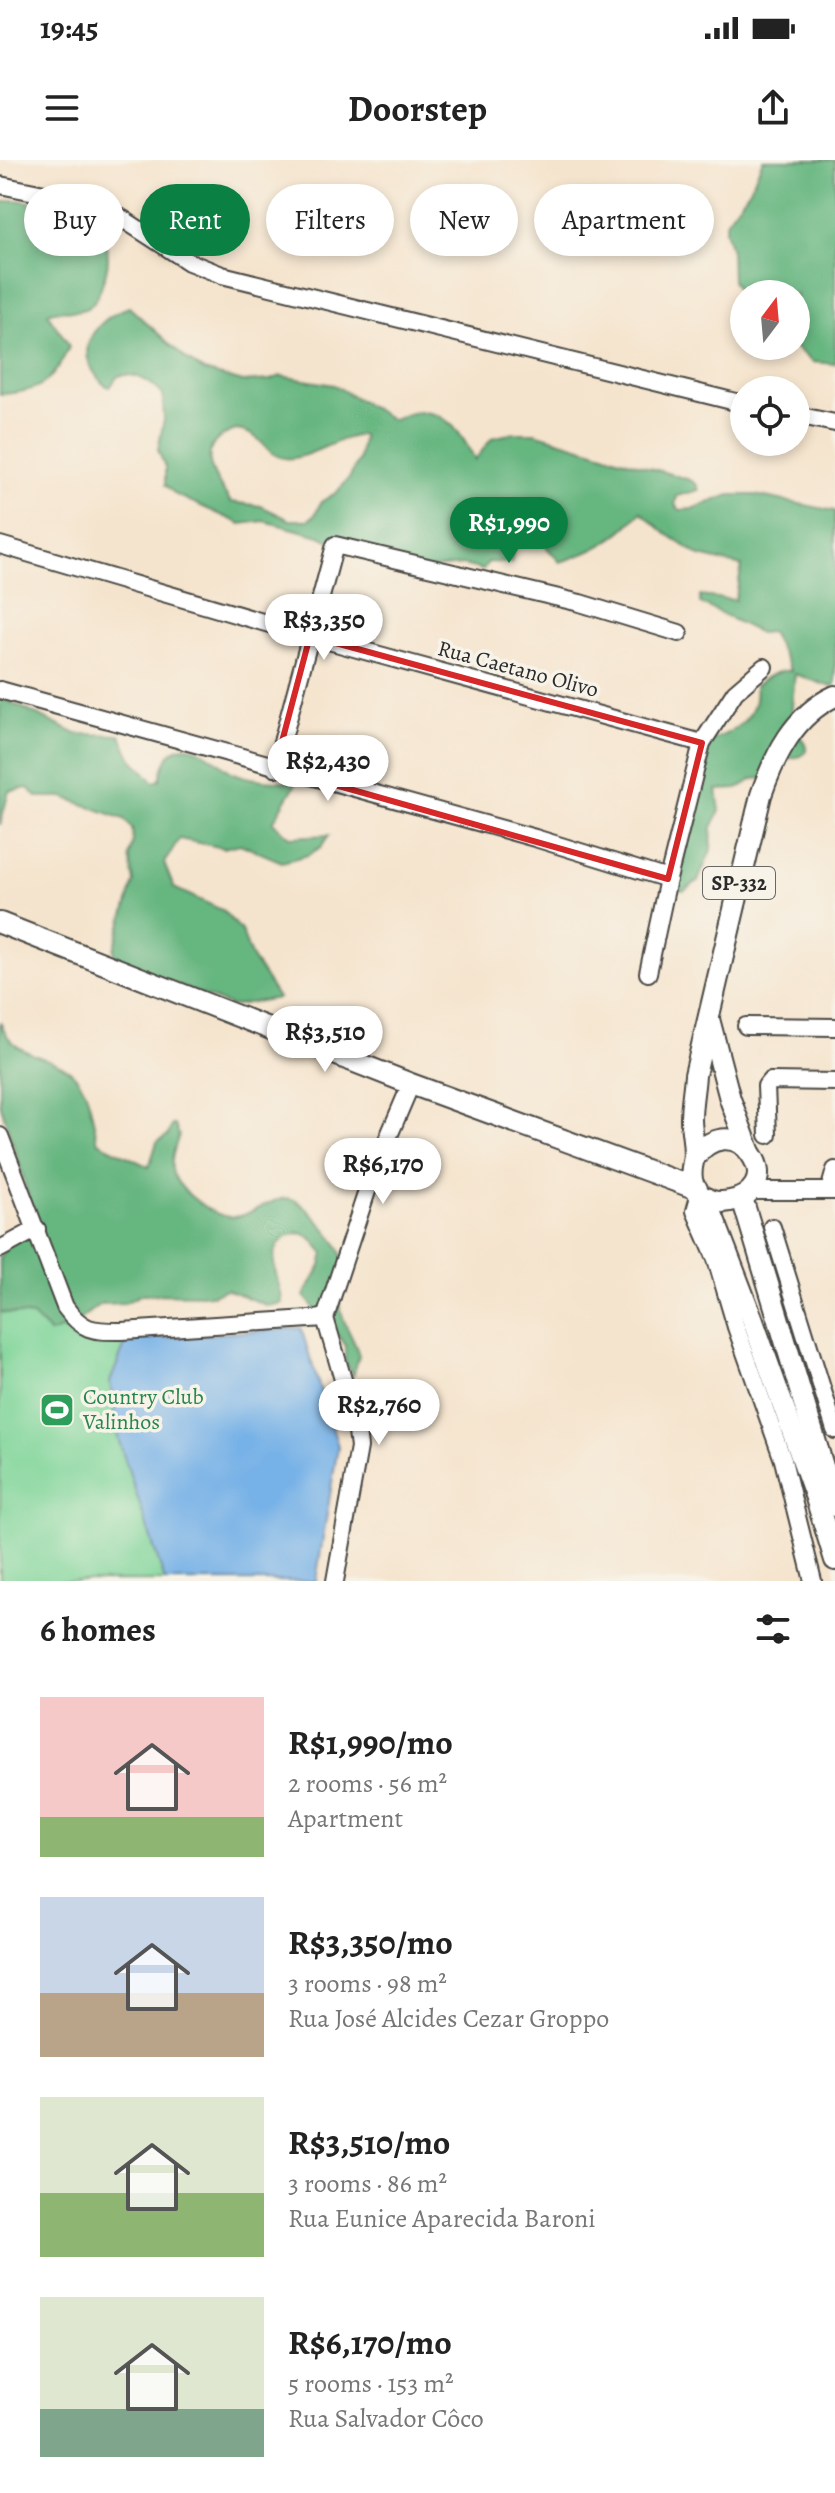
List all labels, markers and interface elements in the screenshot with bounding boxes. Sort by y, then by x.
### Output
text: 19:45 [40,8,99,48]
text: Doorstep [348,84,487,133]
icon: menu [40,86,84,130]
icon: share [751,86,795,130]
chip: Buy [24,184,124,256]
chip: Rent [140,184,250,256]
chip: Filters [266,184,394,256]
chip: New [410,184,518,256]
chip: Apartment [534,184,714,256]
north arrow [730,280,810,360]
map controls [730,280,810,456]
button: locate [730,376,810,456]
pin: R$1,990 [435,497,583,565]
text: R$1,990 [468,505,550,540]
pin: R$3,350 [250,594,398,662]
text: R$3,350 [283,602,365,637]
street label: Rua Caetano Olivo [434,633,602,705]
pin: R$2,430 [254,735,402,803]
text: R$2,430 [286,743,370,778]
road number: SP-332 [703,867,775,899]
pin: R$3,510 [251,1006,399,1074]
text: R$3,510 [285,1014,365,1049]
pin: R$6,170 [309,1138,457,1206]
text: R$6,170 [342,1146,424,1181]
pin: R$2,760 [305,1379,453,1447]
place label: Country Club Valinhos [82,1382,204,1437]
text: R$2,760 [337,1387,421,1422]
sports icon: Country Club Valinhos [38,1391,76,1429]
text: 6 homes [40,1606,156,1653]
icon: filters [751,1607,795,1651]
text: R$1,990/mo [288,1719,453,1766]
icon: home [104,1729,200,1825]
text: 2 rooms · 56 m² [288,1766,447,1801]
text: Apartment [288,1801,403,1836]
text: R$3,350/mo [288,1919,453,1966]
icon: home [104,1929,200,2025]
text: 3 rooms · 98 m² [288,1966,447,2001]
text: Rua José Alcides Cezar Groppo [288,2001,609,2036]
text: R$3,510/mo [288,2119,450,2166]
icon: home [104,2129,200,2225]
text: 3 rooms · 86 m² [288,2166,447,2201]
text: Rua Eunice Aparecida Baroni [288,2201,596,2236]
text: R$6,170/mo [288,2319,452,2366]
icon: home [104,2329,200,2425]
text: 5 rooms · 153 m² [288,2366,454,2401]
text: Rua Salvador Côco [288,2401,484,2436]

